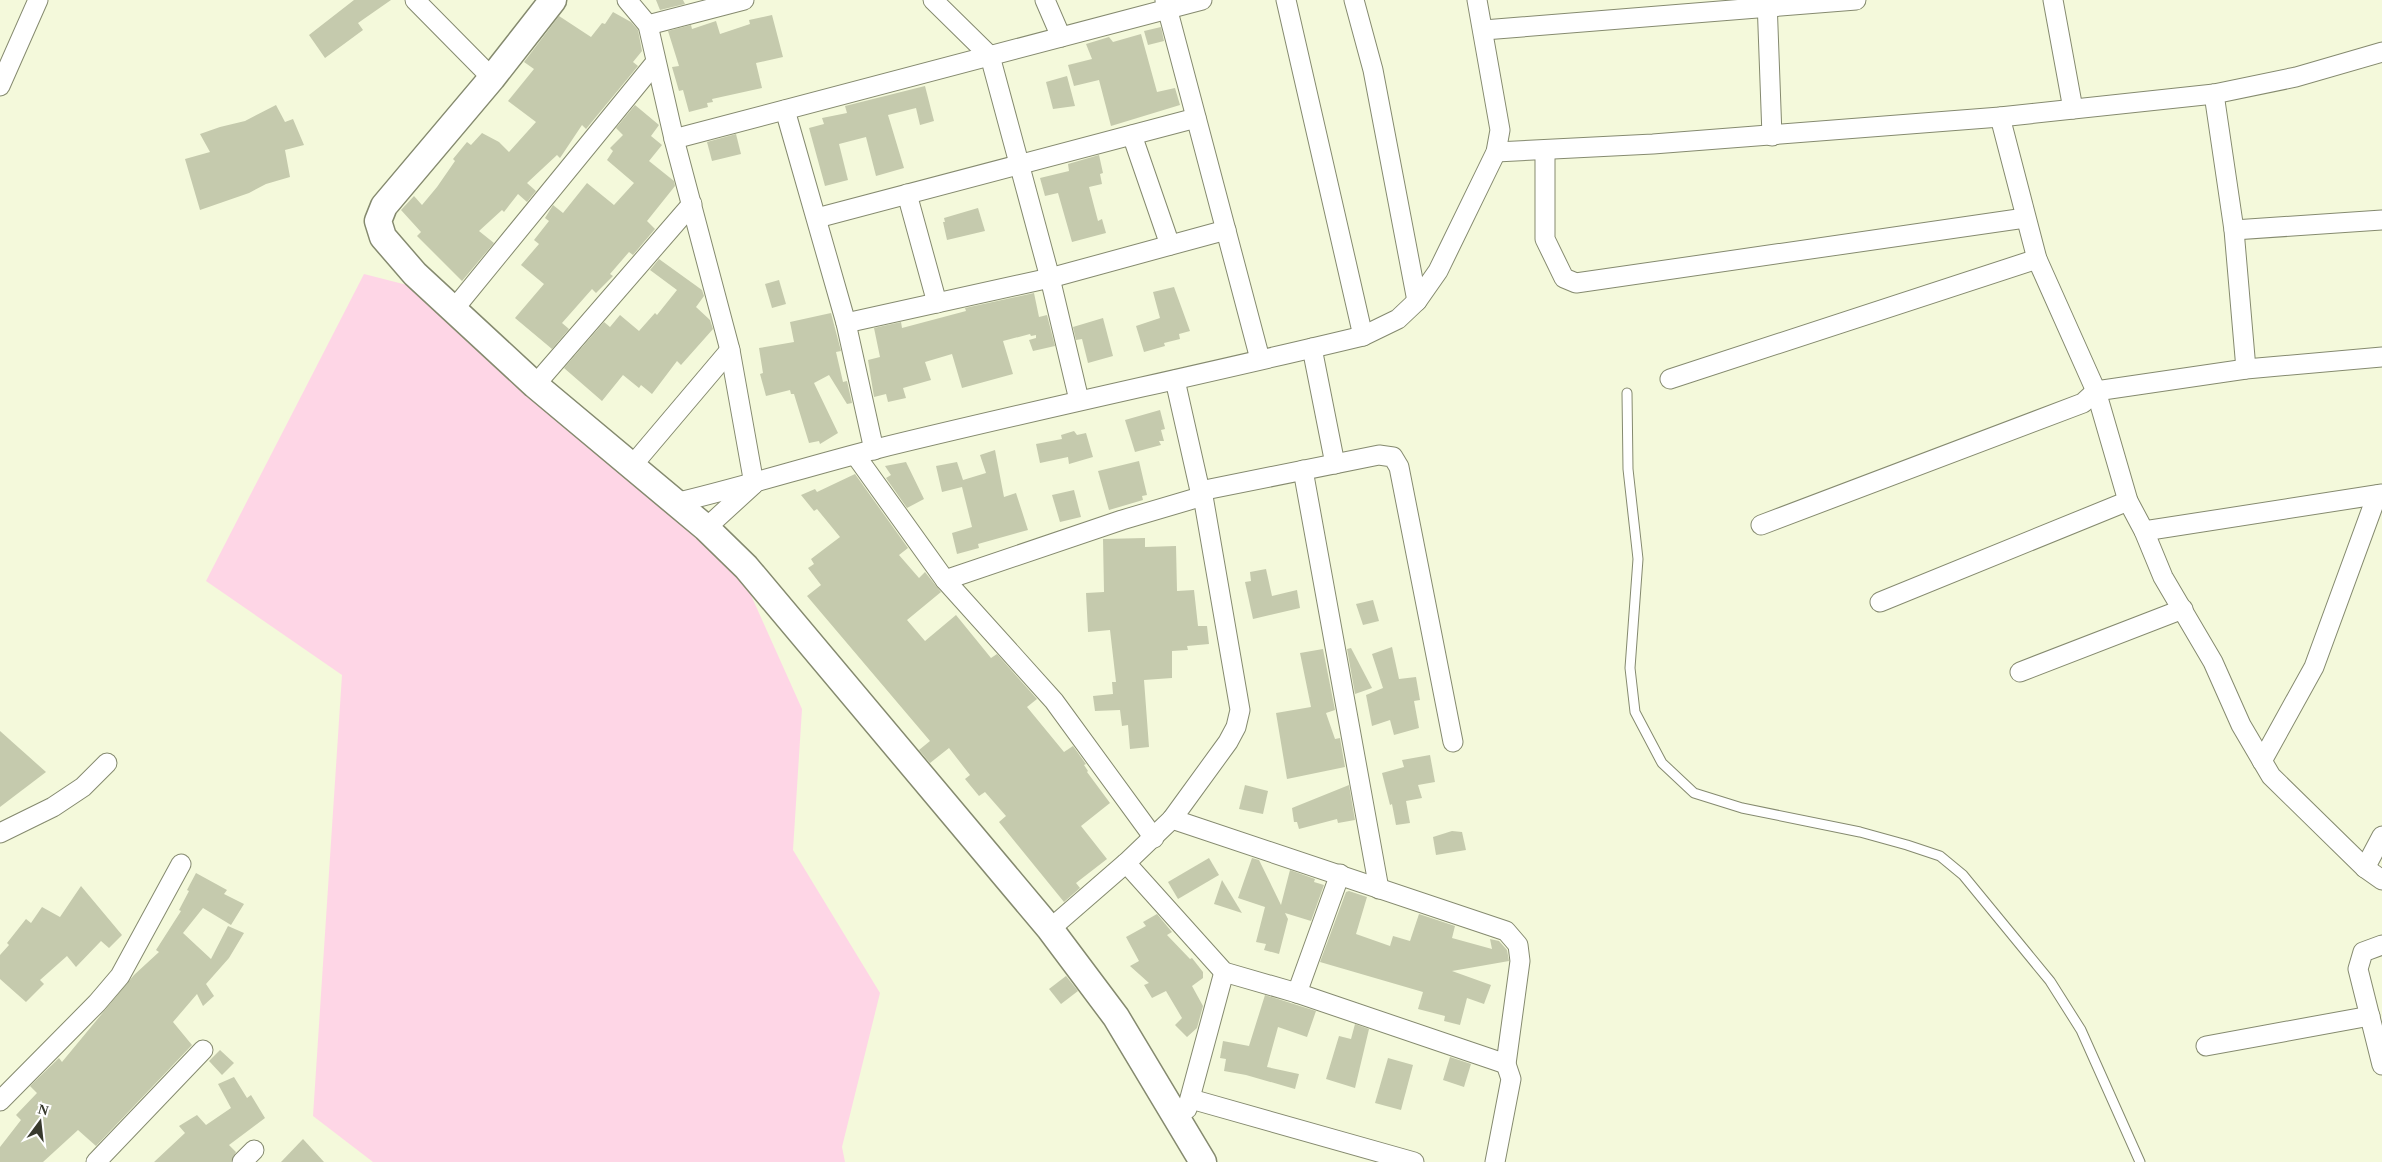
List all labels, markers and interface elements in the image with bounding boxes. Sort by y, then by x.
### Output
north arrow [15,1097,65,1147]
text: N [36,1101,50,1118]

